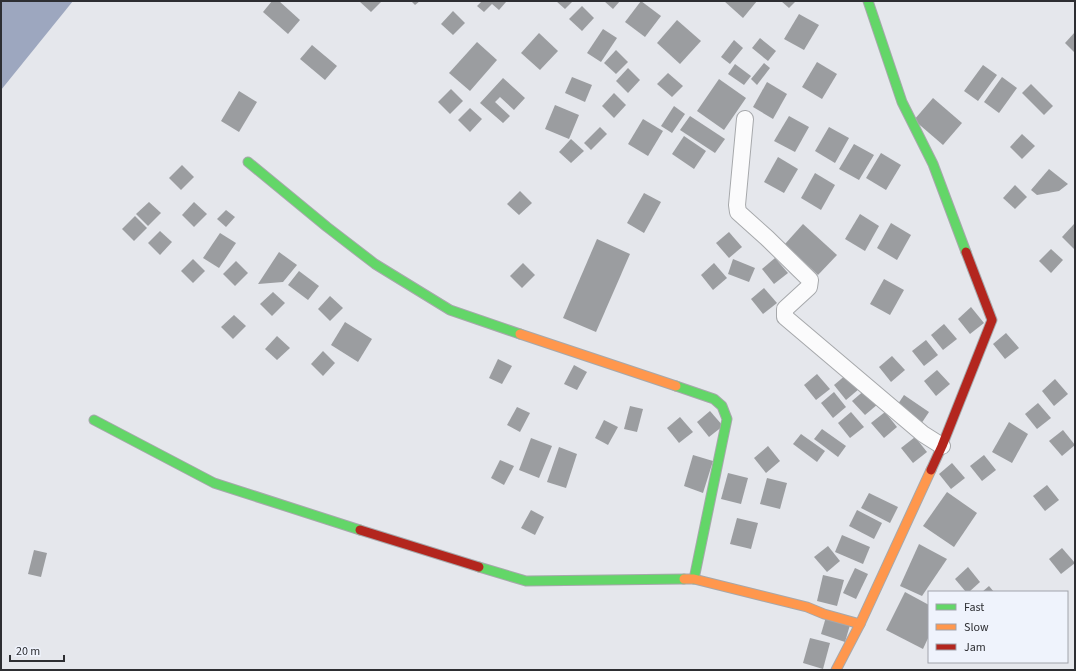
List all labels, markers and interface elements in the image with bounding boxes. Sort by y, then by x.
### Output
legend [928,591,1068,663]
text: Fast [964,599,984,616]
text: Slow [964,619,989,636]
scale bar [10,637,64,663]
text: Jam [964,639,986,656]
text: 20 m [16,643,40,660]

